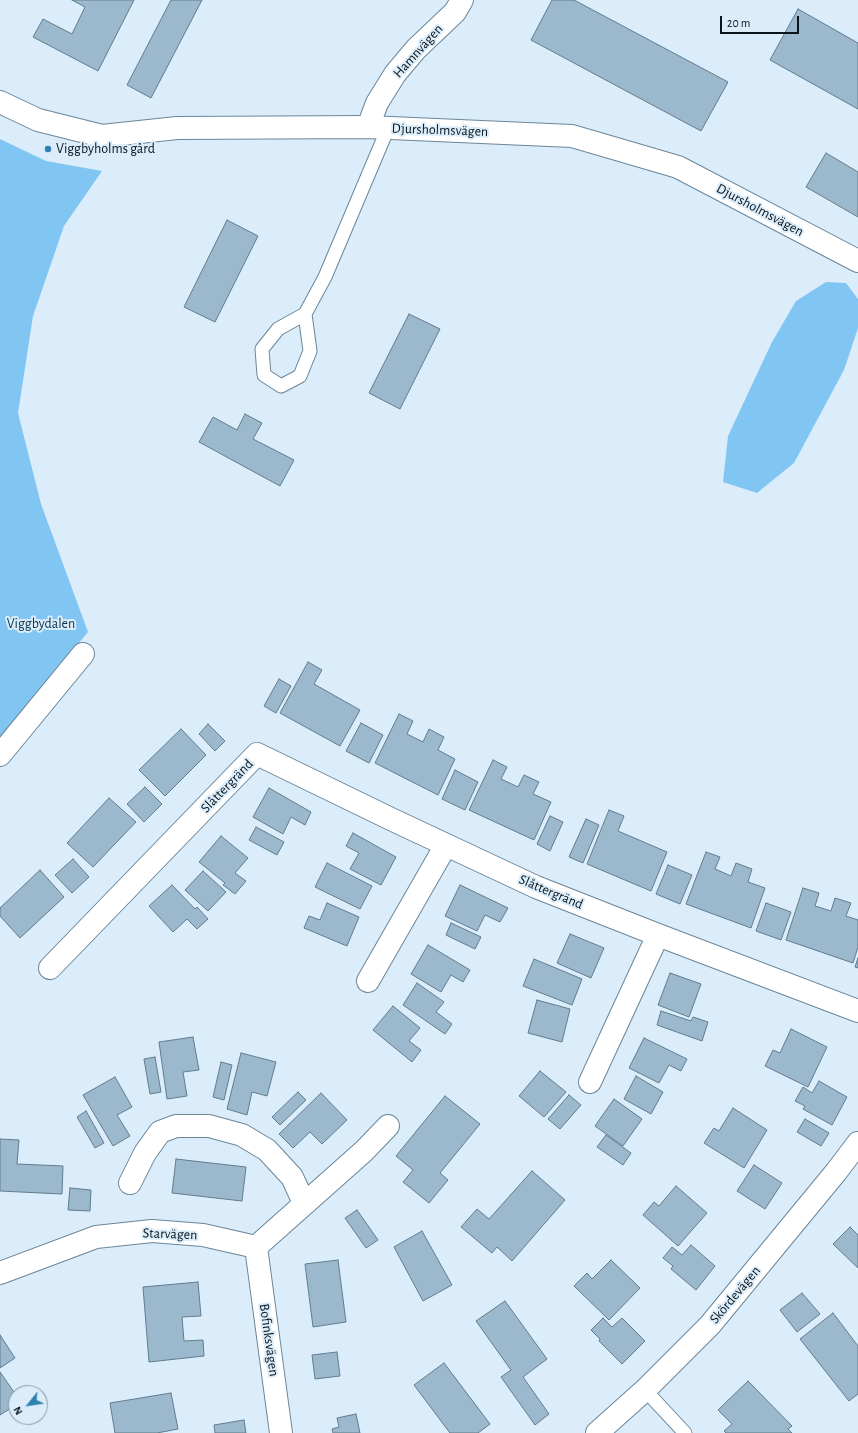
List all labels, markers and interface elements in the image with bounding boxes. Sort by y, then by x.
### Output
scale bar [722,8,801,34]
text: 20 m [727,17,750,29]
street label: Hamnvägen [390,21,446,81]
street label: Djursholmsvägen [391,120,489,140]
place label: Viggbyholms gård [56,141,155,157]
marker: Viggbyholms gård [43,144,53,154]
street label: Djursholmsvägen [713,180,807,240]
park label: Viggbydalen [7,616,75,632]
street label: Slåttergränd [197,756,257,816]
street label: Slåttergränd [516,871,586,913]
street label: Starvägen [142,1225,198,1243]
street label: Skördevägen [706,1263,764,1327]
street label: Bofinksvägen [256,1303,282,1377]
north arrow [8,1385,48,1425]
text: N [11,1405,25,1417]

